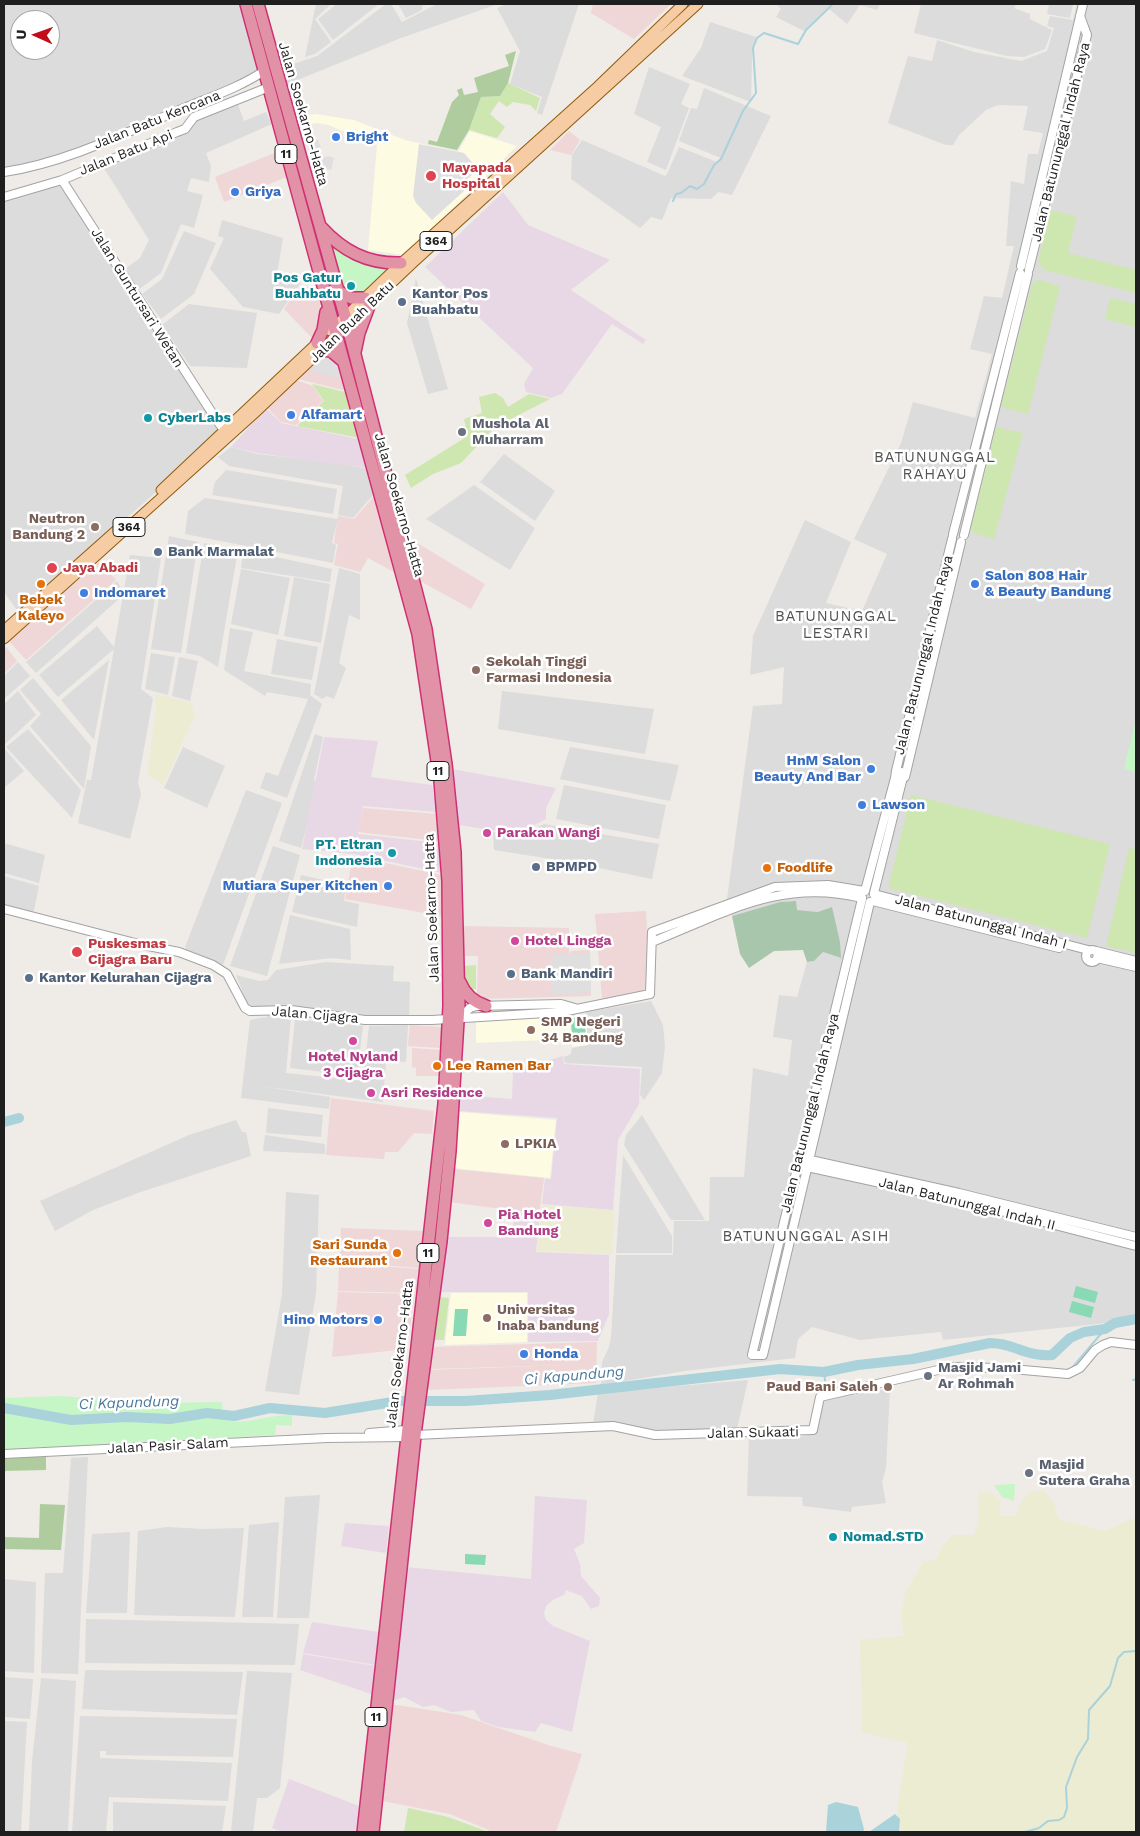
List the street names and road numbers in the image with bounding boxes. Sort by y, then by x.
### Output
street label: Jalan Soekarno-Hatta [274,40,332,188]
street label: Jalan Batununggal Indah Raya [1028,40,1094,244]
street label: Jalan Batu Kencana [91,87,223,153]
street label: Jalan Batu Api [77,127,175,179]
road number: 11 [275,144,297,164]
street label: Jalan Guntursari Wetan [87,225,187,371]
road number: 364 [420,232,452,250]
street label: Jalan Buah Batu [306,277,398,367]
street label: Jalan Soekarno-Hatta [370,431,428,579]
road number: 364 [113,518,145,536]
street label: Jalan Batununggal Indah Raya [891,553,957,757]
road number: 11 [427,761,449,780]
street label: Jalan Soekarno-Hatta [421,833,443,983]
street label: Jalan Batununggal Indah I [893,891,1069,953]
street label: Jalan Cijagra [271,1003,359,1027]
street label: Jalan Batununggal Indah Raya [777,1011,843,1215]
street label: Jalan Batununggal Indah II [877,1174,1057,1234]
road number: 11 [417,1244,439,1262]
street label: Jalan Soekarno-Hatta [383,1279,417,1429]
street label: Jalan Sukaati [707,1424,799,1442]
street label: Jalan Pasir Salam [107,1434,229,1458]
road number: 11 [365,1708,387,1726]

